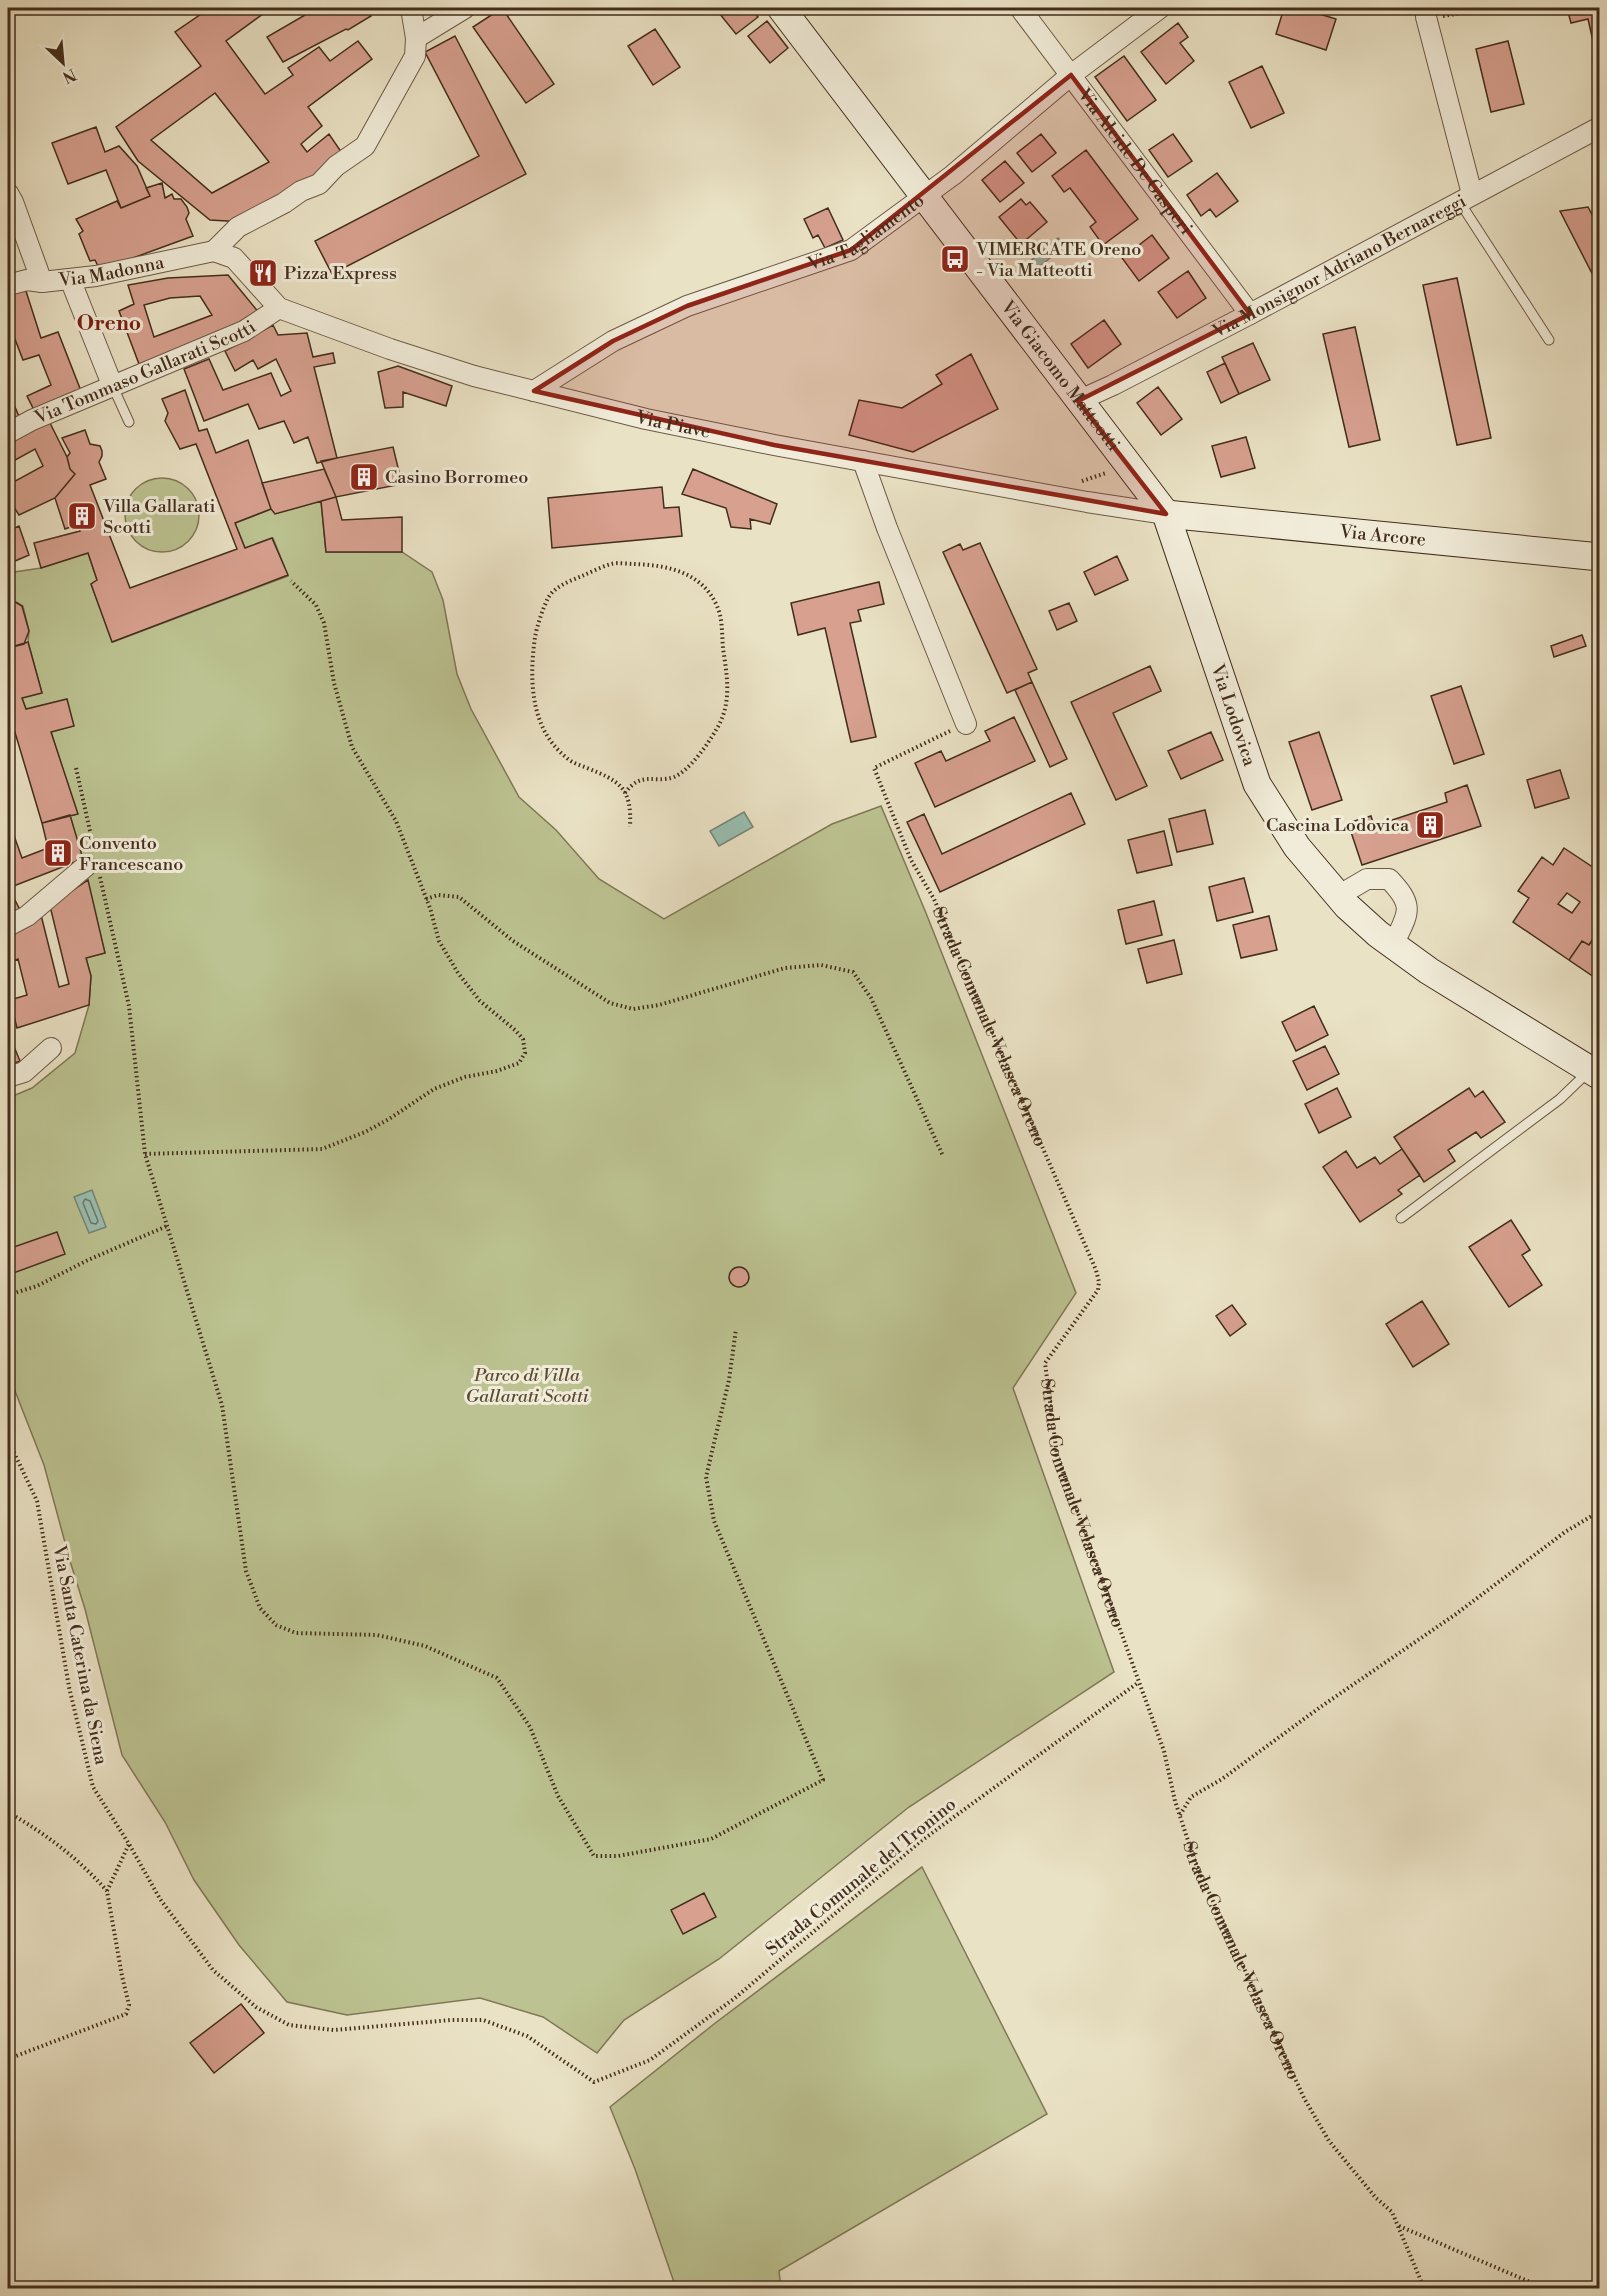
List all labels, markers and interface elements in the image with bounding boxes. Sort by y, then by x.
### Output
north arrow [33,33,93,93]
text: N [59,64,79,87]
street label: Via Alcide De Gasperi [1072,83,1198,239]
street label: Via Tagliamento [804,189,929,276]
street label: Via Monsignor Adriano Bernareggi [1208,189,1470,343]
place label: VIMERCATE Oreno - Via Matteotti [975,238,1141,282]
bus stop icon: VIMERCATE Oreno - Via Matteotti [939,243,971,275]
street label: Via Madonna [57,250,167,292]
restaurant icon: Pizza Express [247,257,279,289]
place label: Pizza Express [284,262,397,285]
street label: Via Giacomo Matteotti [996,295,1125,456]
district label: Oreno [77,311,141,337]
street label: Via Tommaso Gallarati Scotti [30,315,260,429]
street label: Via Piave [632,405,712,443]
building icon: Casino Borromeo [348,461,380,493]
place label: Casino Borromeo [385,466,528,489]
place label: Villa Gallarati Scotti [102,495,216,539]
building icon: Villa Gallarati Scotti [66,500,98,532]
street label: Via Arcore [1338,520,1427,551]
street label: Via Lodovica [1206,660,1262,770]
building icon: Cascina Lodovica [1414,809,1446,841]
place label: Cascina Lodovica [1266,814,1410,837]
place label: Convento Francescano [79,832,183,876]
building icon: Convento Francescano [42,837,74,869]
street label: Strada Comunale Velasca Oreno [927,903,1052,1150]
park label: Parco di Villa Gallarati Scotti [466,1364,589,1408]
street label: Strada Comunale Velasca Oreno [1036,1377,1130,1631]
street label: Via Santa Caterina da Siena [47,1542,113,1767]
street label: Strada Comunale del Tronino [761,1793,961,1961]
street label: Strada Comunale Velasca Oreno [1177,1838,1305,2083]

